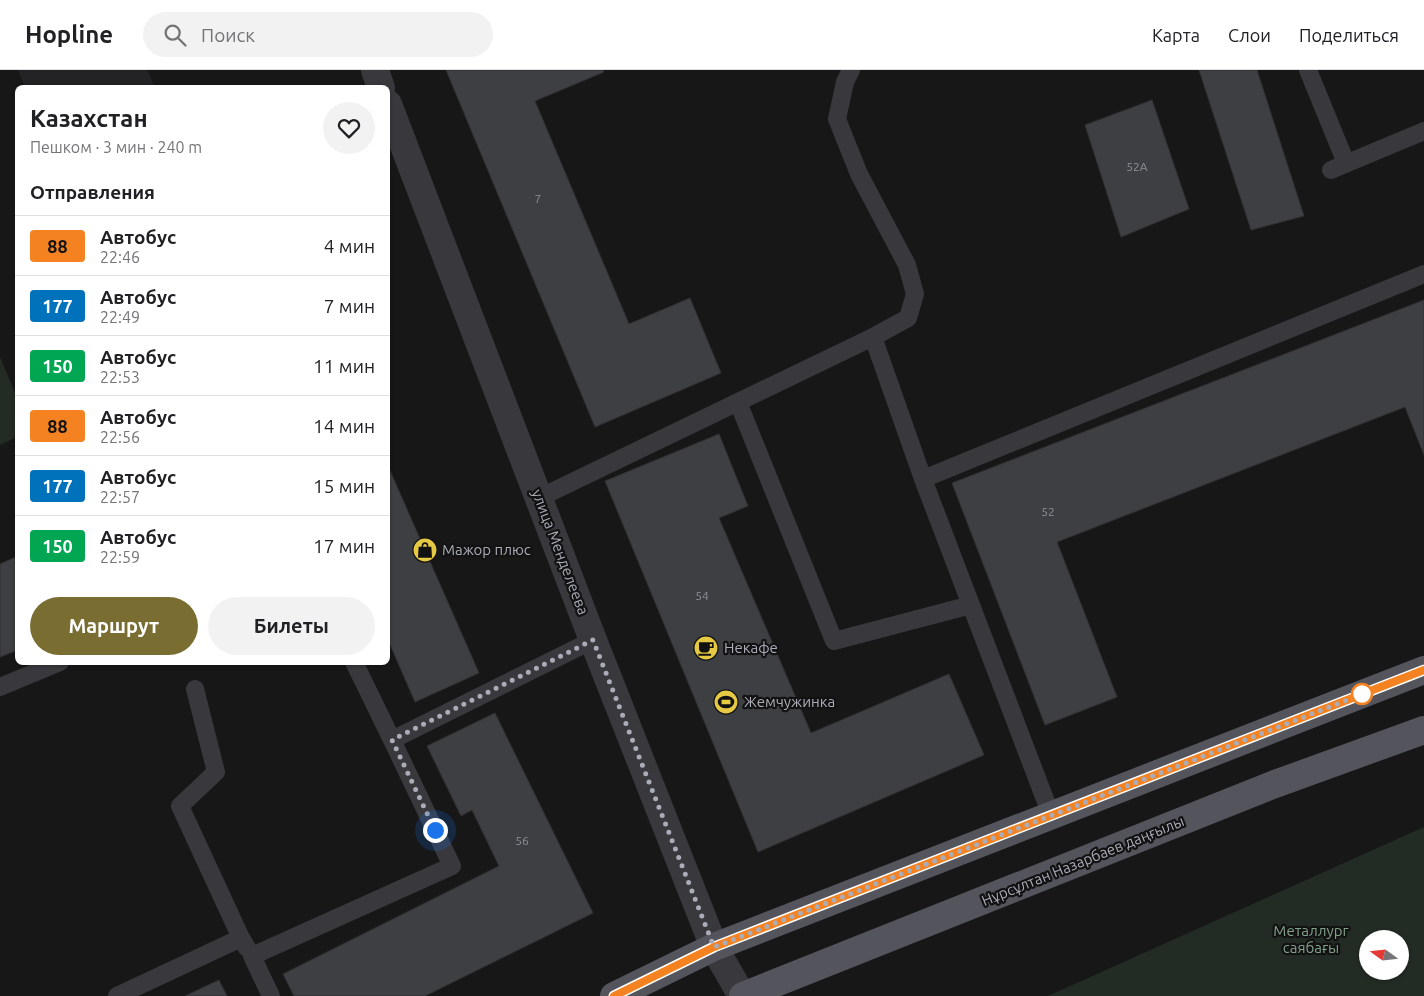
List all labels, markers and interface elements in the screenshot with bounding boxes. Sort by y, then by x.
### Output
search box [143,12,493,57]
text: Hopline [25,21,113,48]
icon: search [161,21,189,49]
text: Поиск [201,24,255,46]
text: Карта [1152,25,1200,45]
text: Слои [1228,25,1271,45]
text: Поделиться [1299,25,1399,45]
button: heart [323,102,375,154]
text: Казахстан [30,105,148,132]
text: Пешком · 3 мин · 240 m [30,138,202,156]
house number: 52А [1126,160,1148,173]
text: Отправления [30,181,155,203]
house number: 7 [535,192,541,205]
text: Автобус [100,226,176,248]
text: 4 мин [324,235,375,257]
text: 88 [47,236,68,256]
text: 22:46 [100,248,140,266]
text: Автобус [100,286,176,308]
text: 7 мин [324,295,375,317]
text: 177 [42,296,73,316]
text: 22:49 [100,308,140,326]
text: Автобус [100,346,176,368]
text: 11 мин [313,355,375,377]
text: 150 [42,356,73,376]
text: 22:53 [100,368,140,386]
text: Автобус [100,406,176,428]
text: 14 мин [313,415,375,437]
text: 88 [47,416,68,436]
text: 22:56 [100,428,140,446]
text: Автобус [100,466,176,488]
text: 15 мин [313,475,375,497]
text: 177 [42,476,73,496]
street label: улица Менделеева [529,487,592,617]
text: 22:57 [100,488,140,506]
house number: 52 [1041,505,1055,518]
text: Автобус [100,526,176,548]
text: 17 мин [313,535,375,557]
text: 150 [42,536,73,556]
shop icon: Мажор плюс [412,537,438,563]
place label: Мажор плюс [442,541,531,558]
text: 22:59 [100,548,140,566]
house number: 54 [695,589,709,602]
button: Маршрут [30,597,198,655]
button: Билеты [208,597,375,655]
cafe icon: Некафе [693,635,719,661]
place label: Некафе [724,639,778,656]
unlabelled marker [1351,683,1373,705]
sports icon: Жемчужинка [713,689,739,715]
place label: Жемчужинка [744,693,835,710]
street label: Нұрсұлтан Назарбаев даңғылы [979,812,1187,909]
your location [423,818,448,843]
house number: 56 [515,834,529,847]
park label: Металлург саябағы [1273,922,1349,956]
north arrow [1359,930,1409,980]
map controls [1359,930,1409,980]

